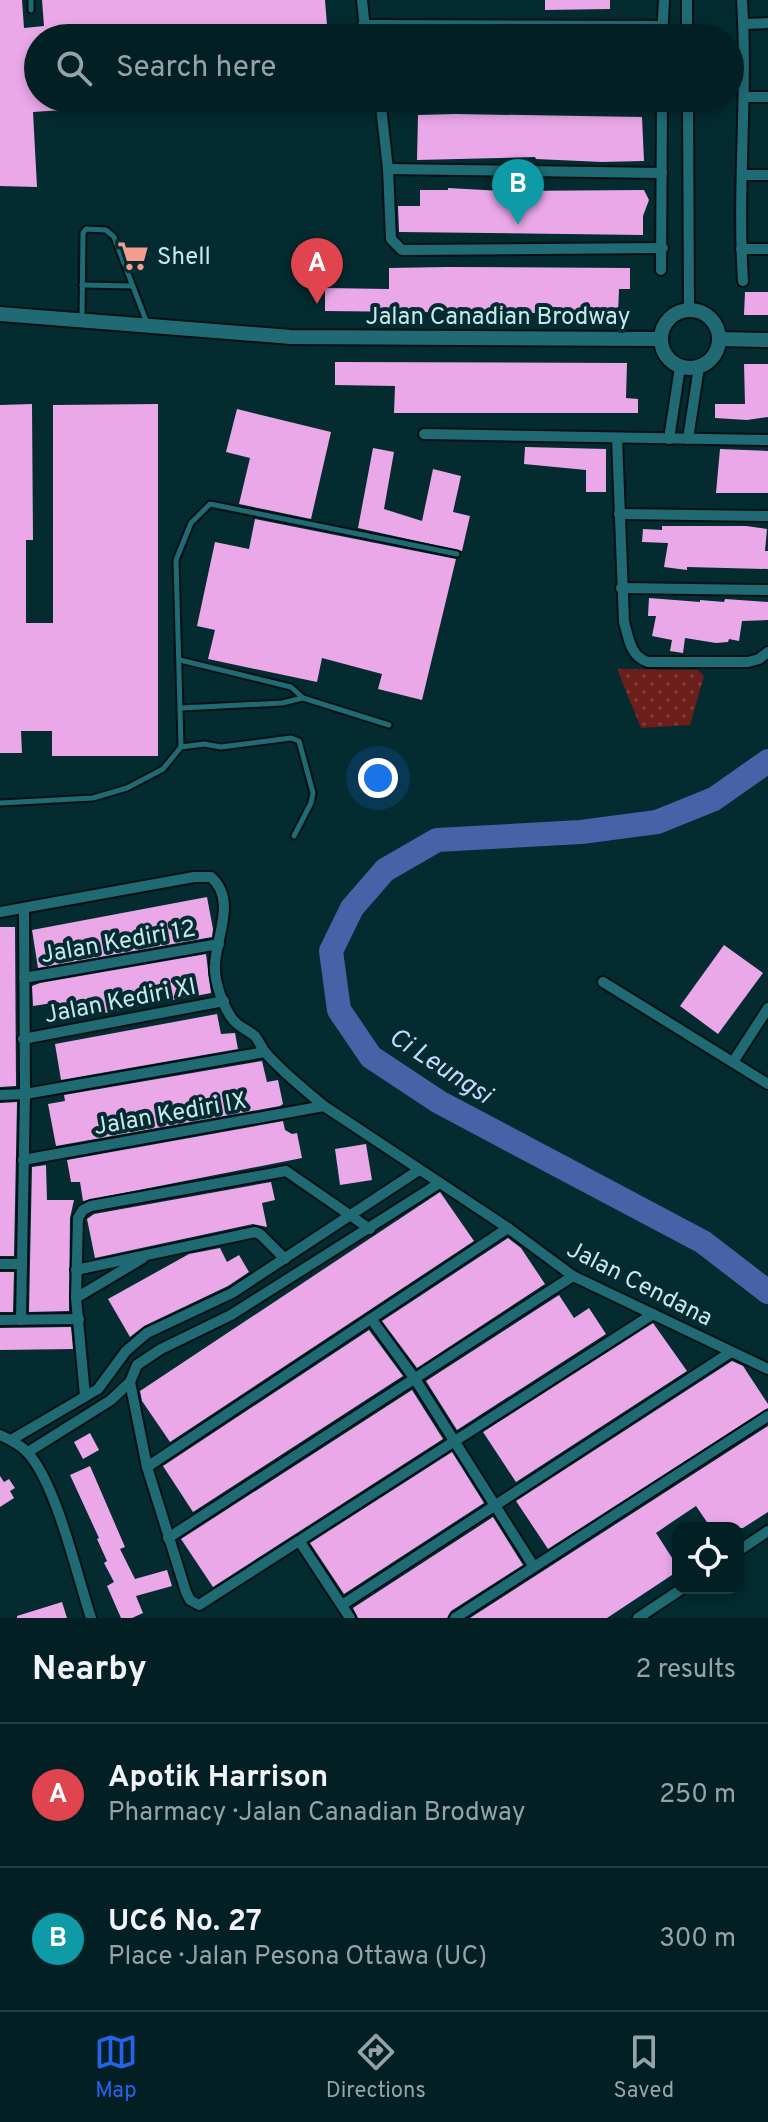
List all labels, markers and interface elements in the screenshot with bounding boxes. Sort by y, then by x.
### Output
search box [24,24,744,112]
icon: search [52,46,96,90]
text: Search here [116,50,276,87]
pin: B [492,159,544,225]
pin: A [291,238,343,304]
supermarket icon: Shell [116,239,150,273]
place label: Shell [157,243,211,273]
street label: Jalan Canadian Brodway [366,303,630,333]
your location [358,758,398,798]
street label: Jalan Kediri 12 [38,915,198,971]
street label: Jalan Kediri XI [42,973,199,1031]
water label: Ci Leungsi [382,1022,499,1114]
street label: Jalan Kediri IX [92,1087,249,1143]
street label: Jalan Cendana [561,1235,717,1334]
map controls [672,1522,744,1594]
button: locate [672,1522,744,1594]
text: Nearby [32,1649,147,1692]
text: 2 results [636,1654,736,1687]
text: Apotik Harrison [108,1760,328,1797]
text: A [49,1779,67,1812]
text: 250 m [659,1779,736,1812]
text: Pharmacy · Jalan Canadian Brodway [108,1797,525,1830]
text: UC6 No. 27 [108,1904,262,1941]
text: B [49,1923,67,1956]
text: 300 m [659,1923,736,1956]
text: Place · Jalan Pesona Ottawa (UC) [108,1941,487,1974]
tab: Map [94,2030,138,2105]
tab: Directions [326,2030,426,2105]
tab: Saved [614,2030,674,2105]

